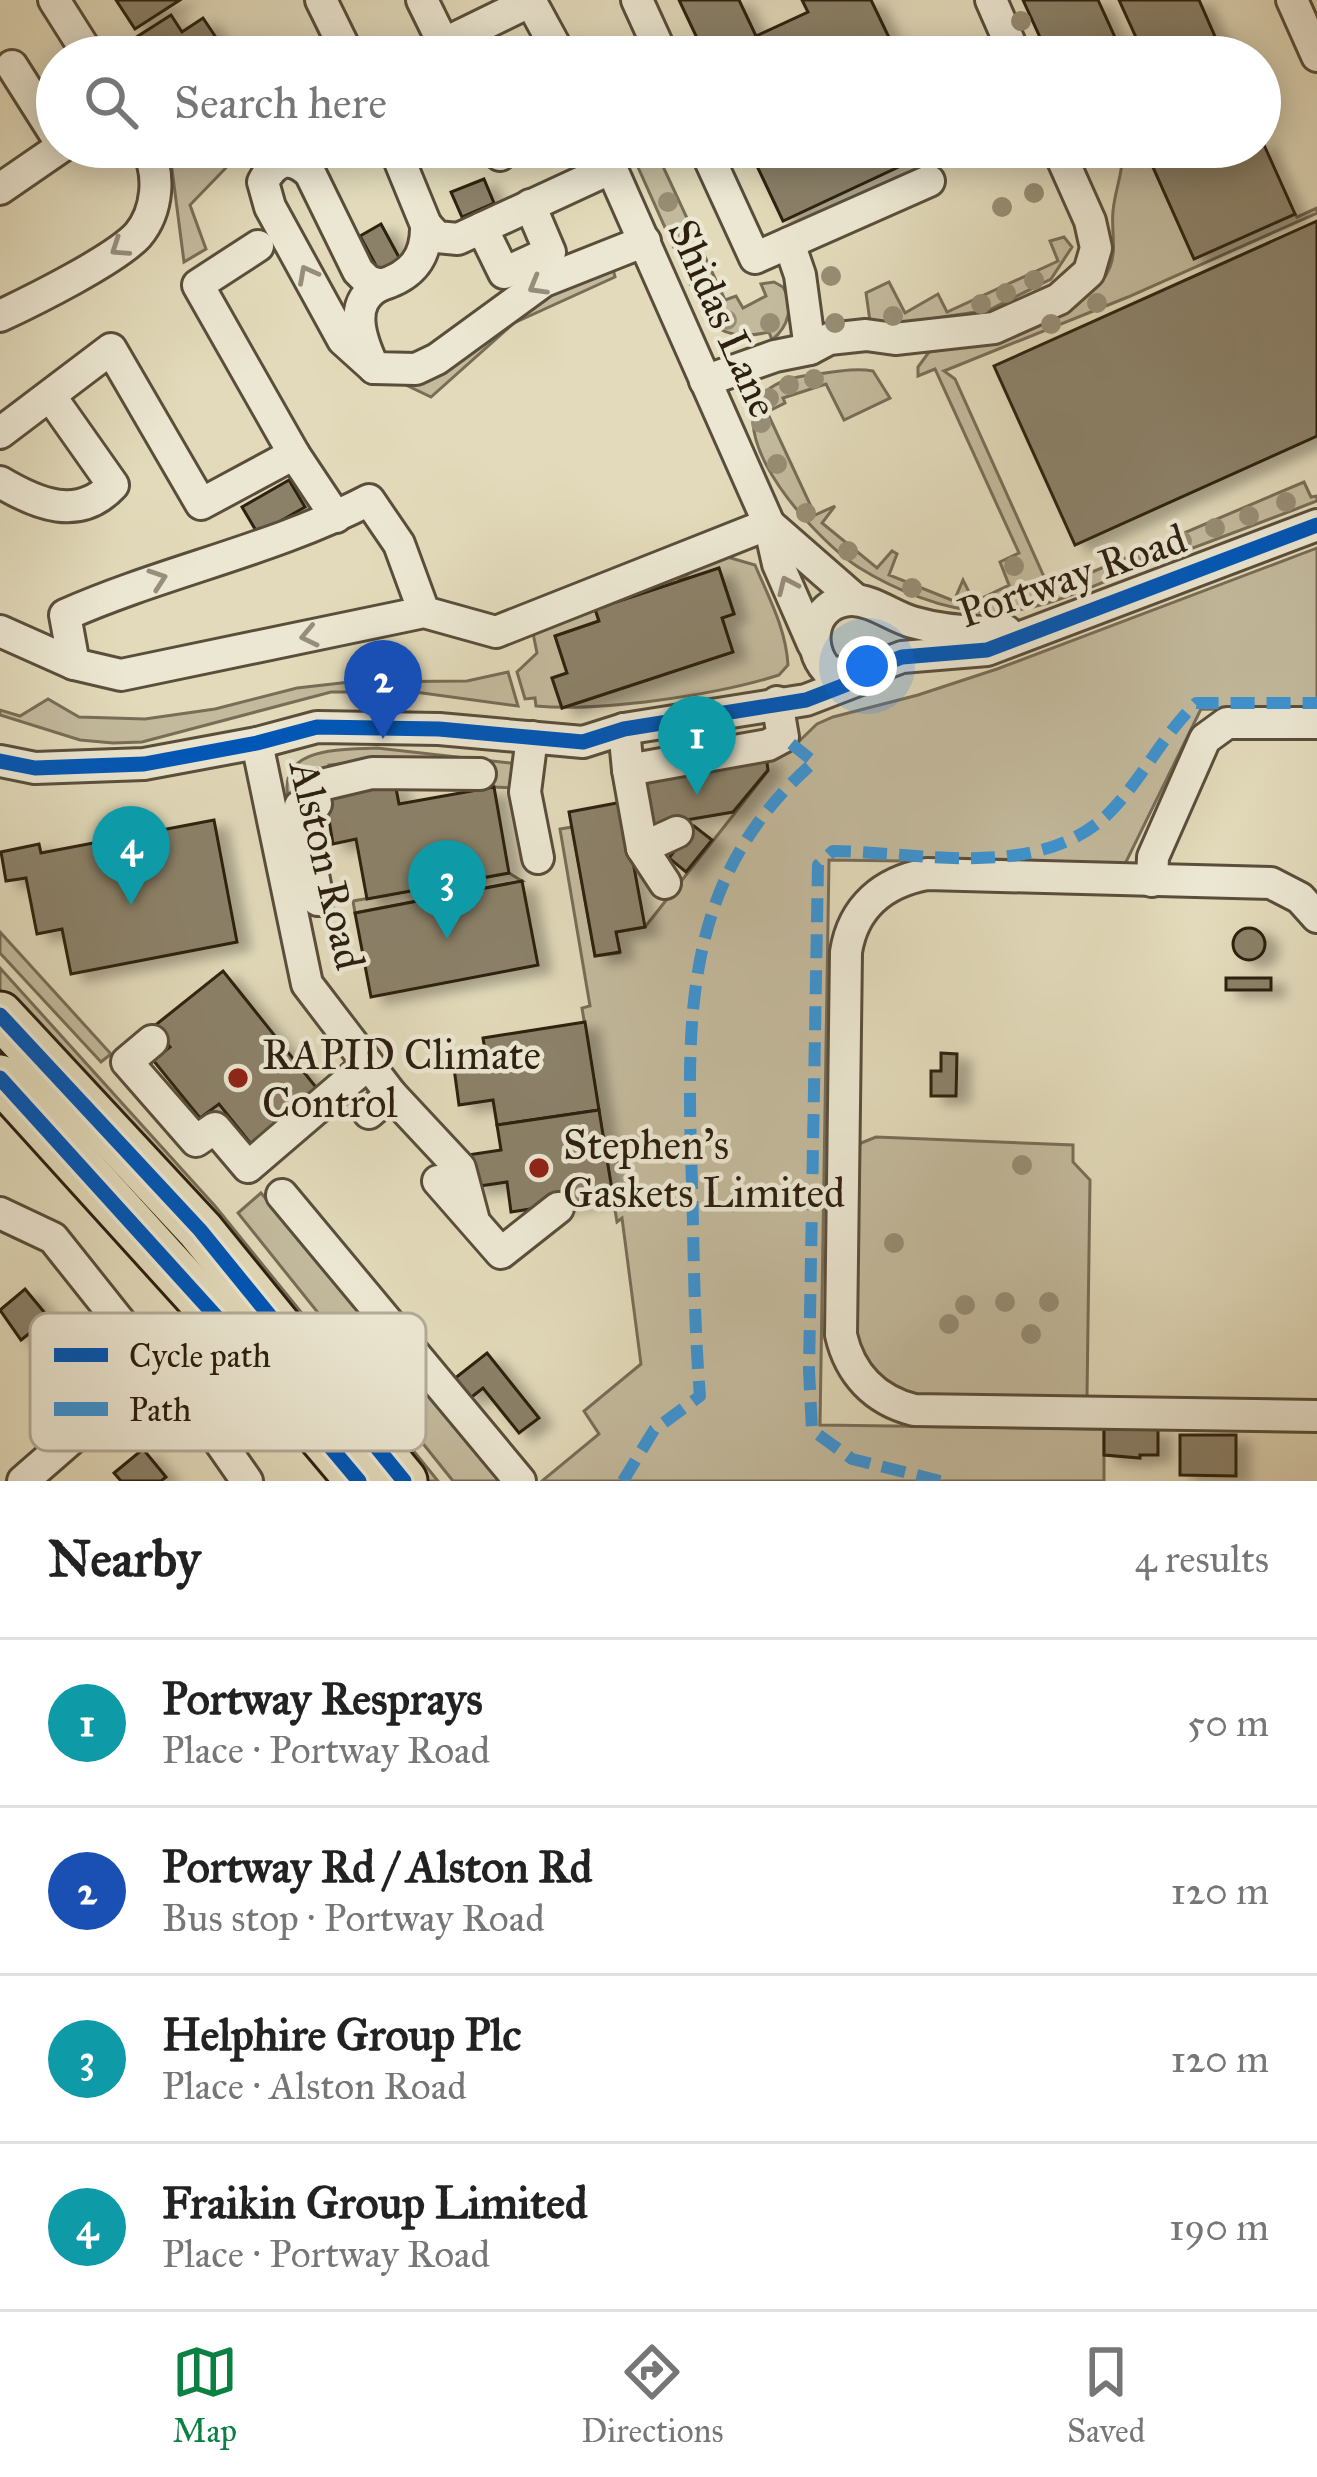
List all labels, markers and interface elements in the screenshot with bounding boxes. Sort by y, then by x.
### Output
search box [36,36,1281,168]
icon: search [78,69,144,135]
text: Search here [174,75,387,130]
street label: Shidas Lane [656,211,790,425]
one-way arrow [110,233,132,255]
one-way arrow [298,266,321,287]
one-way arrow [529,271,550,294]
street label: Portway Road [951,513,1193,639]
one-way arrow [147,568,168,593]
one-way arrow [778,576,802,597]
one-way arrow [300,622,320,648]
your location [837,636,897,696]
pin: 2 [344,640,422,739]
pin: 1 [658,696,736,795]
street label: Alston Road [277,754,376,975]
pin: 4 [92,806,170,905]
pin: 3 [408,840,486,939]
place label: RAPID Climate Control [262,1029,541,1129]
marker: RAPID Climate Control [225,1065,251,1091]
place label: Stephen's Gaskets Limited [563,1119,845,1219]
marker: Stephen's Gaskets Limited [526,1155,552,1181]
legend [30,1313,426,1451]
text: Cycle path [129,1336,271,1376]
text: Path [129,1390,191,1430]
text: Nearby [48,1528,200,1590]
text: 4 results [1135,1535,1269,1583]
text: Portway Resprays [162,1671,483,1726]
text: 1 [79,1699,95,1747]
text: 50 m [1187,1699,1269,1747]
text: Place · Portway Road [162,1726,490,1774]
text: Portway Rd / Alston Rd [162,1839,592,1894]
text: 2 [77,1867,97,1915]
text: 120 m [1170,1867,1269,1915]
text: Bus stop · Portway Road [162,1894,545,1942]
text: Helphire Group Plc [162,2007,521,2062]
text: 3 [79,2035,95,2083]
text: 120 m [1170,2035,1269,2083]
text: Place · Alston Road [162,2062,467,2110]
text: Fraikin Group Limited [162,2175,587,2230]
text: 4 [76,2203,98,2251]
text: 190 m [1169,2203,1269,2251]
text: Place · Portway Road [162,2230,490,2278]
tab: Map [172,2339,238,2451]
tab: Directions [581,2339,723,2451]
tab: Saved [1067,2339,1145,2451]

